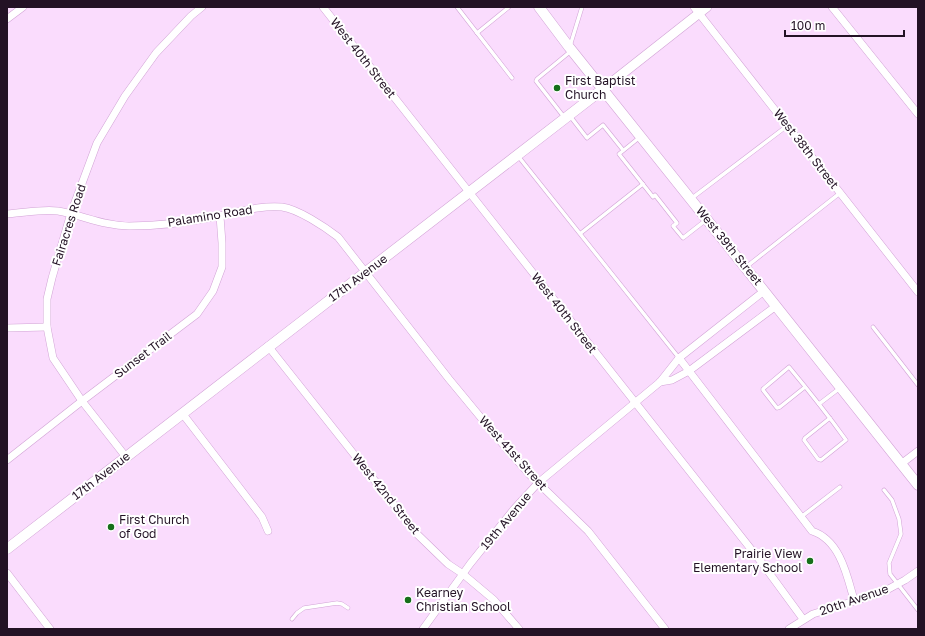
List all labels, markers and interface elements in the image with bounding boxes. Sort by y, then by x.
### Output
scale bar [785,12,904,38]
street label: West 40th Street [327,15,399,101]
text: 100 m [791,18,825,33]
place label: First Baptist Church [565,73,636,102]
marker: First Baptist Church [552,83,562,93]
street label: West 38th Street [771,106,842,192]
street label: Fairacres Road [48,182,89,268]
street label: Palamino Road [166,201,254,230]
street label: West 39th Street [693,203,766,288]
street label: 17th Avenue [325,251,390,305]
street label: West 40th Street [528,270,600,356]
street label: Sunset Trail [111,328,175,381]
street label: West 41st Street [476,412,551,493]
street label: 17th Avenue [69,448,133,503]
street label: West 42nd Street [349,450,424,537]
street label: 19th Avenue [477,489,534,553]
place label: First Church of God [119,512,189,541]
marker: First Church of God [106,522,116,532]
place label: Prairie View Elementary School [693,546,802,575]
marker: Prairie View Elementary School [805,556,815,566]
street label: 20th Avenue [817,581,890,618]
place label: Kearney Christian School [416,585,511,614]
marker: Kearney Christian School [403,595,413,605]

